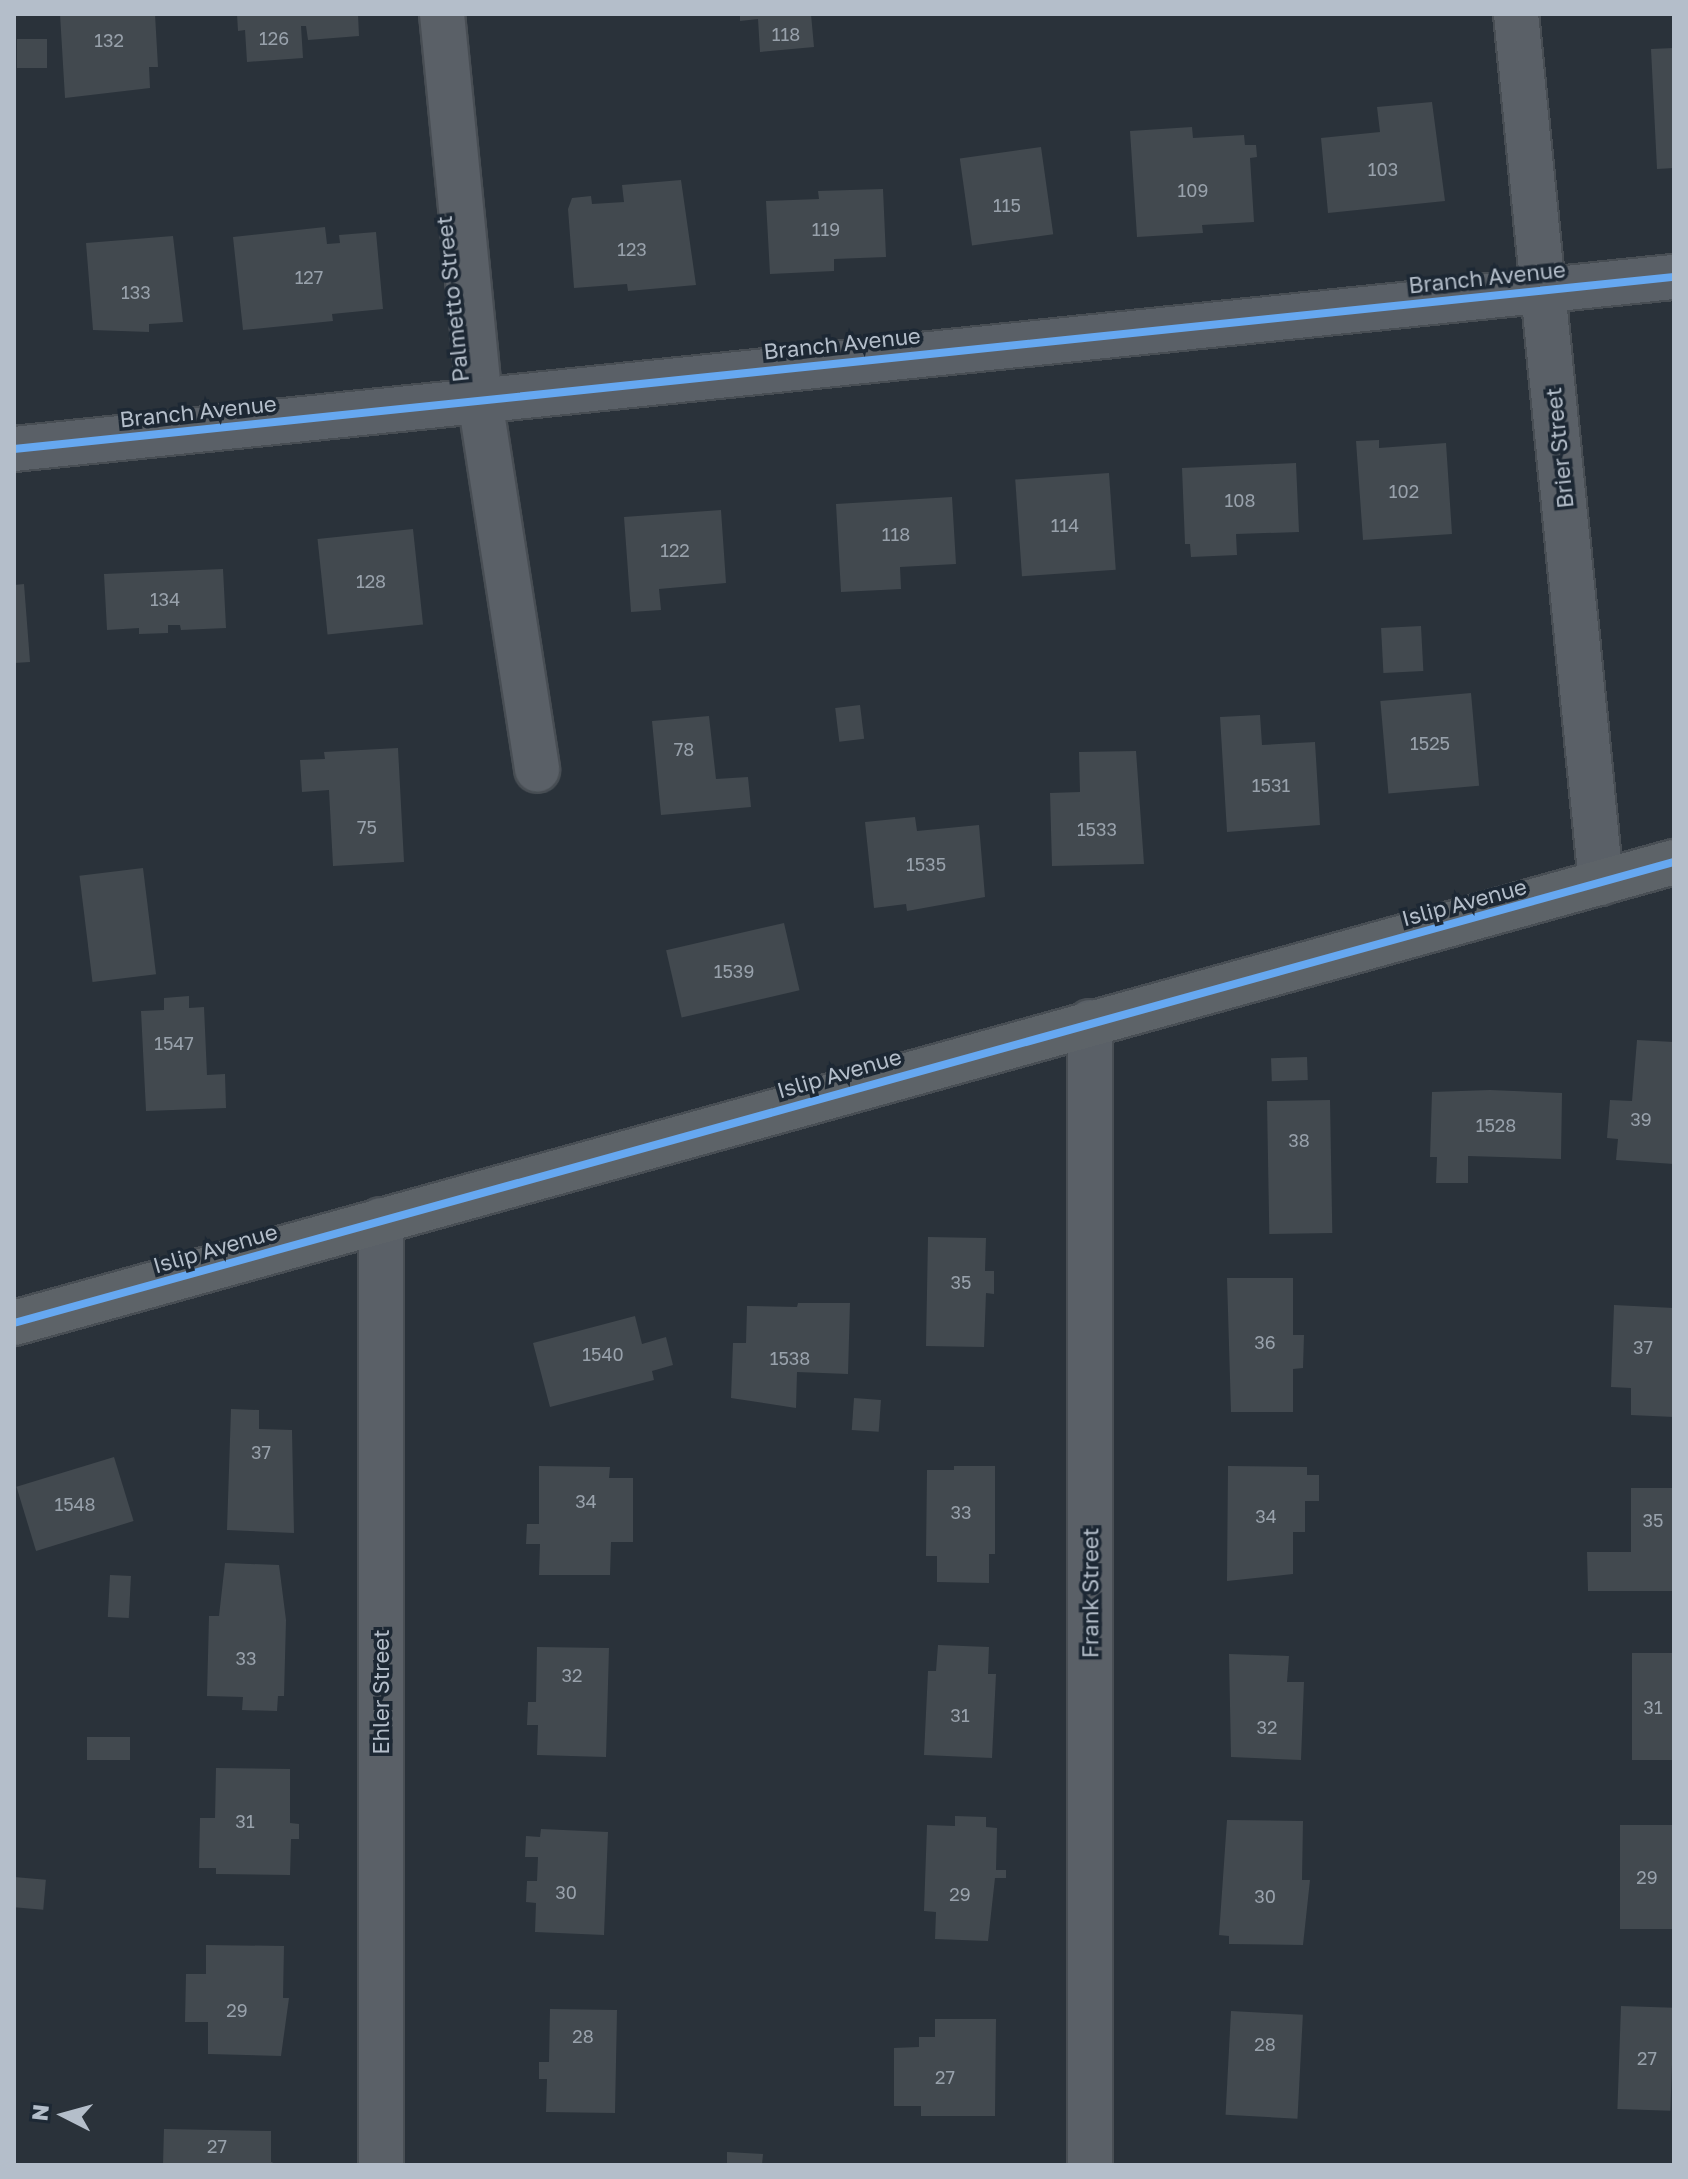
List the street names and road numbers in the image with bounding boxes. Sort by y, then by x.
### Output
street label: Palmetto Street [430,215,474,383]
street label: Branch Avenue [1407,256,1567,298]
street label: Branch Avenue [762,322,922,364]
street label: Brier Street [1540,386,1578,510]
street label: Branch Avenue [118,390,278,432]
street label: Islip Avenue [1399,873,1529,931]
street label: Islip Avenue [774,1043,904,1103]
street label: Islip Avenue [150,1218,280,1278]
street label: Frank Street [1077,1528,1103,1658]
street label: Ehler Street [368,1629,394,1755]

